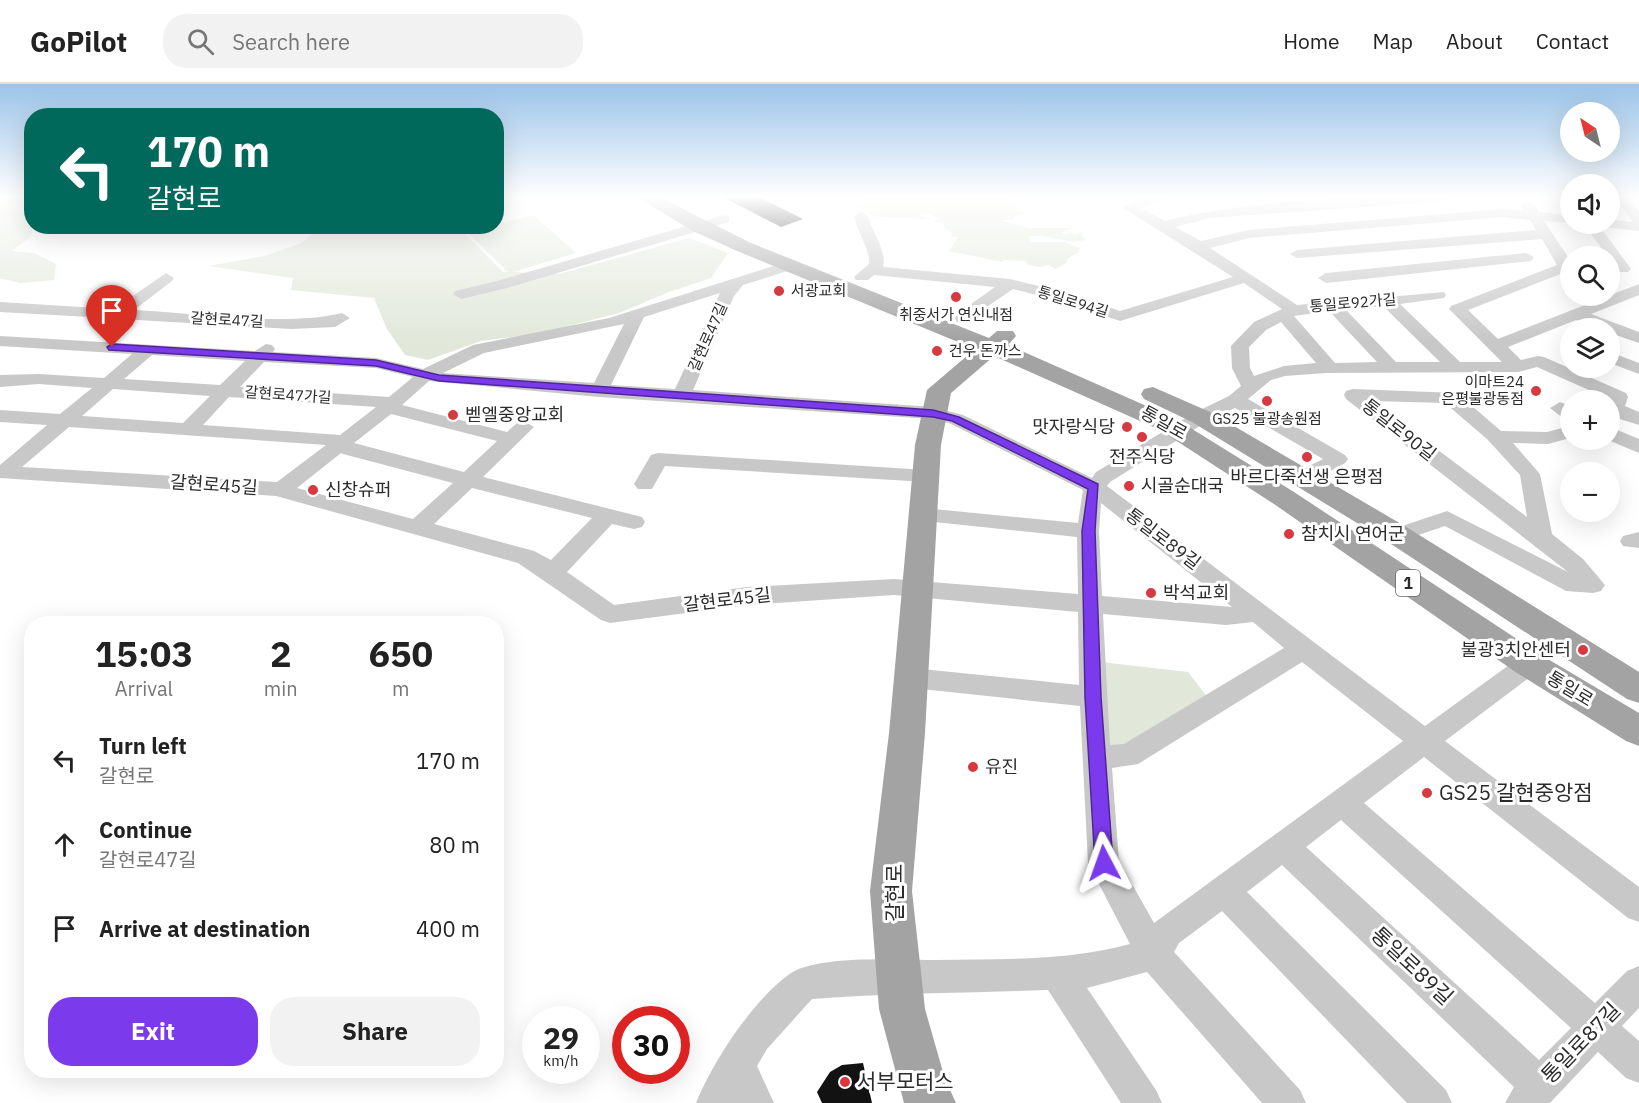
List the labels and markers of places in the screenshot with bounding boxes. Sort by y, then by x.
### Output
place label: 서광교회 [791,281,846,300]
marker: 서광교회 [772,284,786,298]
pin [86,285,137,347]
marker: 취중서가 연신내점 [949,290,963,304]
place label: 취중서가 연신내점 [899,305,1013,324]
place label: 건우 돈까스 [949,341,1022,360]
marker: 건우 돈까스 [930,344,944,358]
place label: 이마트24 은평불광동점 [1441,372,1524,408]
marker: 이마트24 은평불광동점 [1529,384,1543,398]
marker: GS25 불광송원점 [1260,394,1274,408]
place label: 벧엘중앙교회 [465,403,564,426]
marker: 벧엘중앙교회 [446,408,460,422]
place label: GS25 불광송원점 [1212,409,1322,428]
place label: 맛자랑식당 [1032,415,1115,438]
marker: 맛자랑식당 [1120,420,1134,434]
marker: 전주식당 [1135,430,1149,444]
place label: 전주식당 [1109,445,1175,468]
marker: 바르다죽선생 은평점 [1300,450,1314,464]
place label: 바르다죽선생 은평점 [1230,465,1384,488]
place label: 시골순대국 [1141,474,1224,497]
place label: 신창슈퍼 [325,478,391,501]
marker: 시골순대국 [1122,479,1136,493]
marker: 신창슈퍼 [306,483,320,497]
place label: 참치시 연어군 [1301,522,1405,545]
marker: 참치시 연어군 [1282,527,1296,541]
place label: 박석교회 [1163,581,1229,604]
marker: 박석교회 [1144,586,1158,600]
place label: 불광3치안센터 [1461,638,1571,661]
marker: 불광3치안센터 [1576,643,1590,657]
place label: 유진 [985,755,1018,778]
marker: 유진 [966,760,980,774]
place label: GS25 갈현중앙점 [1439,778,1593,806]
marker: GS25 갈현중앙점 [1420,786,1434,800]
place label: 서부모터스 [857,1067,954,1095]
marker: 서부모터스 [838,1075,852,1089]

